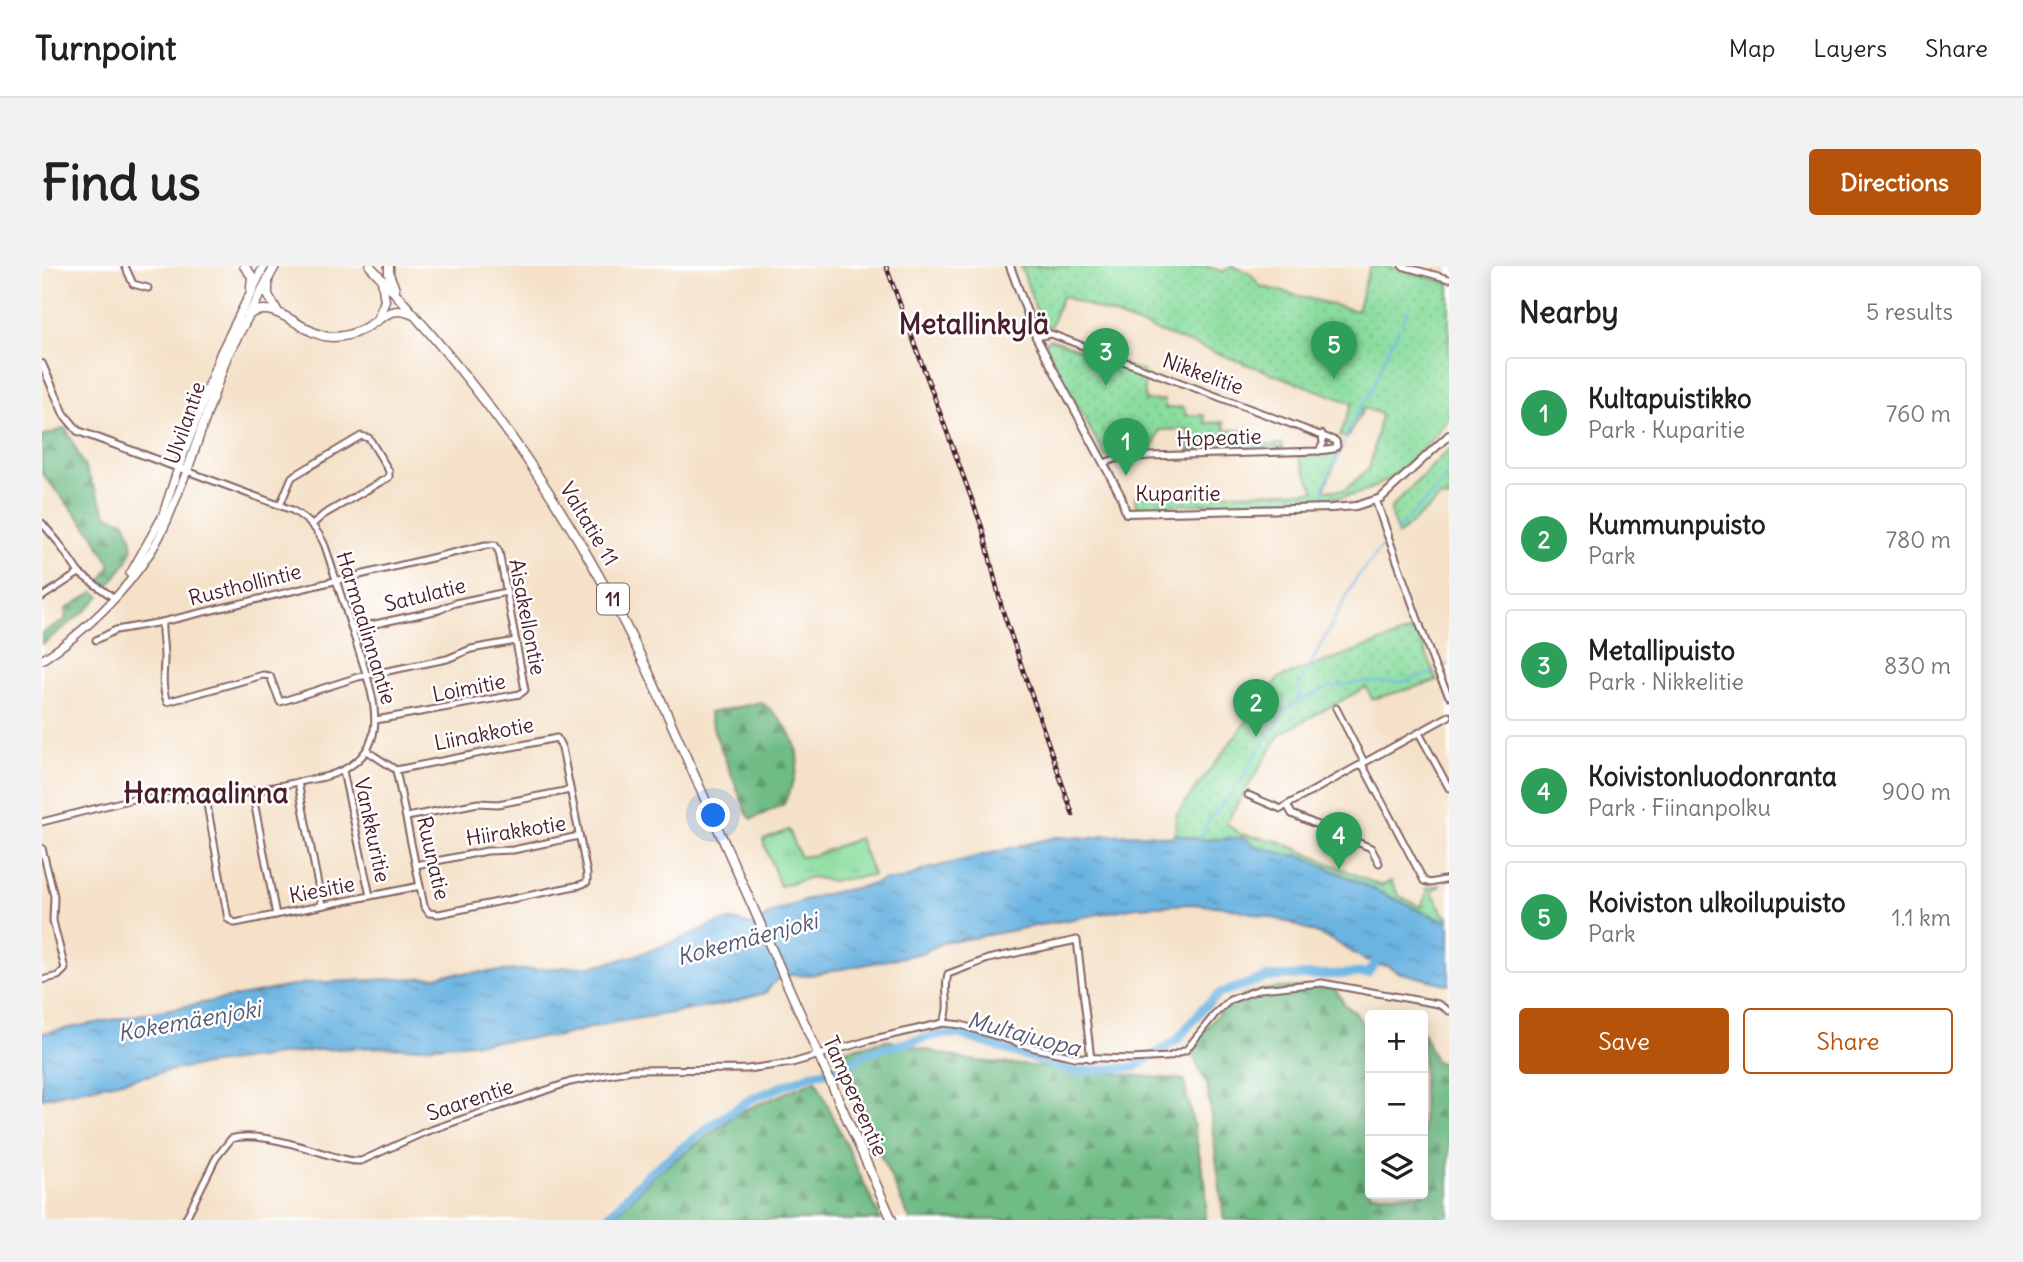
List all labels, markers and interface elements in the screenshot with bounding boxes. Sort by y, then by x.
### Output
text: Turnpoint [35,27,176,69]
text: Map [1729,33,1775,63]
text: Layers [1813,33,1887,63]
text: Share [1925,33,1988,63]
button: Directions [1809,149,1981,215]
text: Find us [42,152,200,213]
text: Nearby [1519,293,1619,331]
text: 5 results [1866,297,1953,326]
district label: Metallinkylä [899,306,1049,342]
pin: 5 [1311,321,1357,379]
pin: 3 [1083,328,1129,386]
street label: Nikkelitie [1159,346,1247,401]
street label: Ulvilantie [158,378,211,468]
text: Kultapuistikko [1588,382,1752,415]
text: 1 [1539,399,1549,428]
text: 760 m [1886,399,1951,428]
text: Park · Kuparitie [1588,415,1745,444]
pin: 1 [1103,418,1149,476]
street label: Hopeatie [1176,423,1262,452]
street label: Valtatie 11 [554,477,625,570]
street label: Kuparitie [1135,480,1221,507]
text: Kummunpuisto [1588,508,1766,541]
text: 2 [1538,525,1550,554]
text: 780 m [1886,525,1951,554]
text: Park [1588,541,1636,570]
street label: Harmaalinnantie [330,548,403,708]
street label: Aisakellontie [503,556,552,677]
street label: Rusthollintie [186,557,304,612]
street label: Satulatie [381,571,468,618]
road number: 11 [597,584,629,614]
text: Metallipuisto [1588,634,1735,667]
text: 3 [1537,651,1551,680]
text: 830 m [1884,651,1951,680]
street label: Loimitie [430,667,508,708]
text: Park · Nikkelitie [1588,667,1744,696]
pin: 2 [1233,679,1279,737]
street label: Liinakkotie [432,711,536,756]
text: Koivistonluodonranta [1588,760,1837,793]
district label: Harmaalinna [124,775,288,811]
street label: Vankkuritie [348,775,397,885]
text: 4 [1537,777,1551,806]
text: 900 m [1882,777,1951,806]
text: Park · Fiinanpolku [1588,793,1771,822]
your location [696,798,730,832]
street label: Hiirakkotie [464,809,568,852]
pin: 4 [1316,812,1362,870]
street label: Ruunatie [411,813,456,902]
street label: Kiesitie [287,870,357,909]
text: Koiviston ulkoilupuisto [1588,886,1846,919]
text: 5 [1537,903,1551,932]
text: 1.1 km [1892,903,1951,932]
water label: Kokemäenjoki [673,905,823,971]
text: Park [1588,919,1636,948]
water label: Kokemäenjoki [115,993,265,1047]
water label: Multajuopa [965,1005,1086,1063]
button: Save [1519,1008,1729,1074]
button: Share [1743,1008,1953,1074]
map controls [1365,1010,1428,1199]
button: + [1365,1010,1428,1073]
street label: Tampereentie [817,1031,894,1160]
street label: Saarentie [423,1072,517,1127]
button: − [1365,1073,1428,1136]
button: layers [1365,1136,1428,1199]

